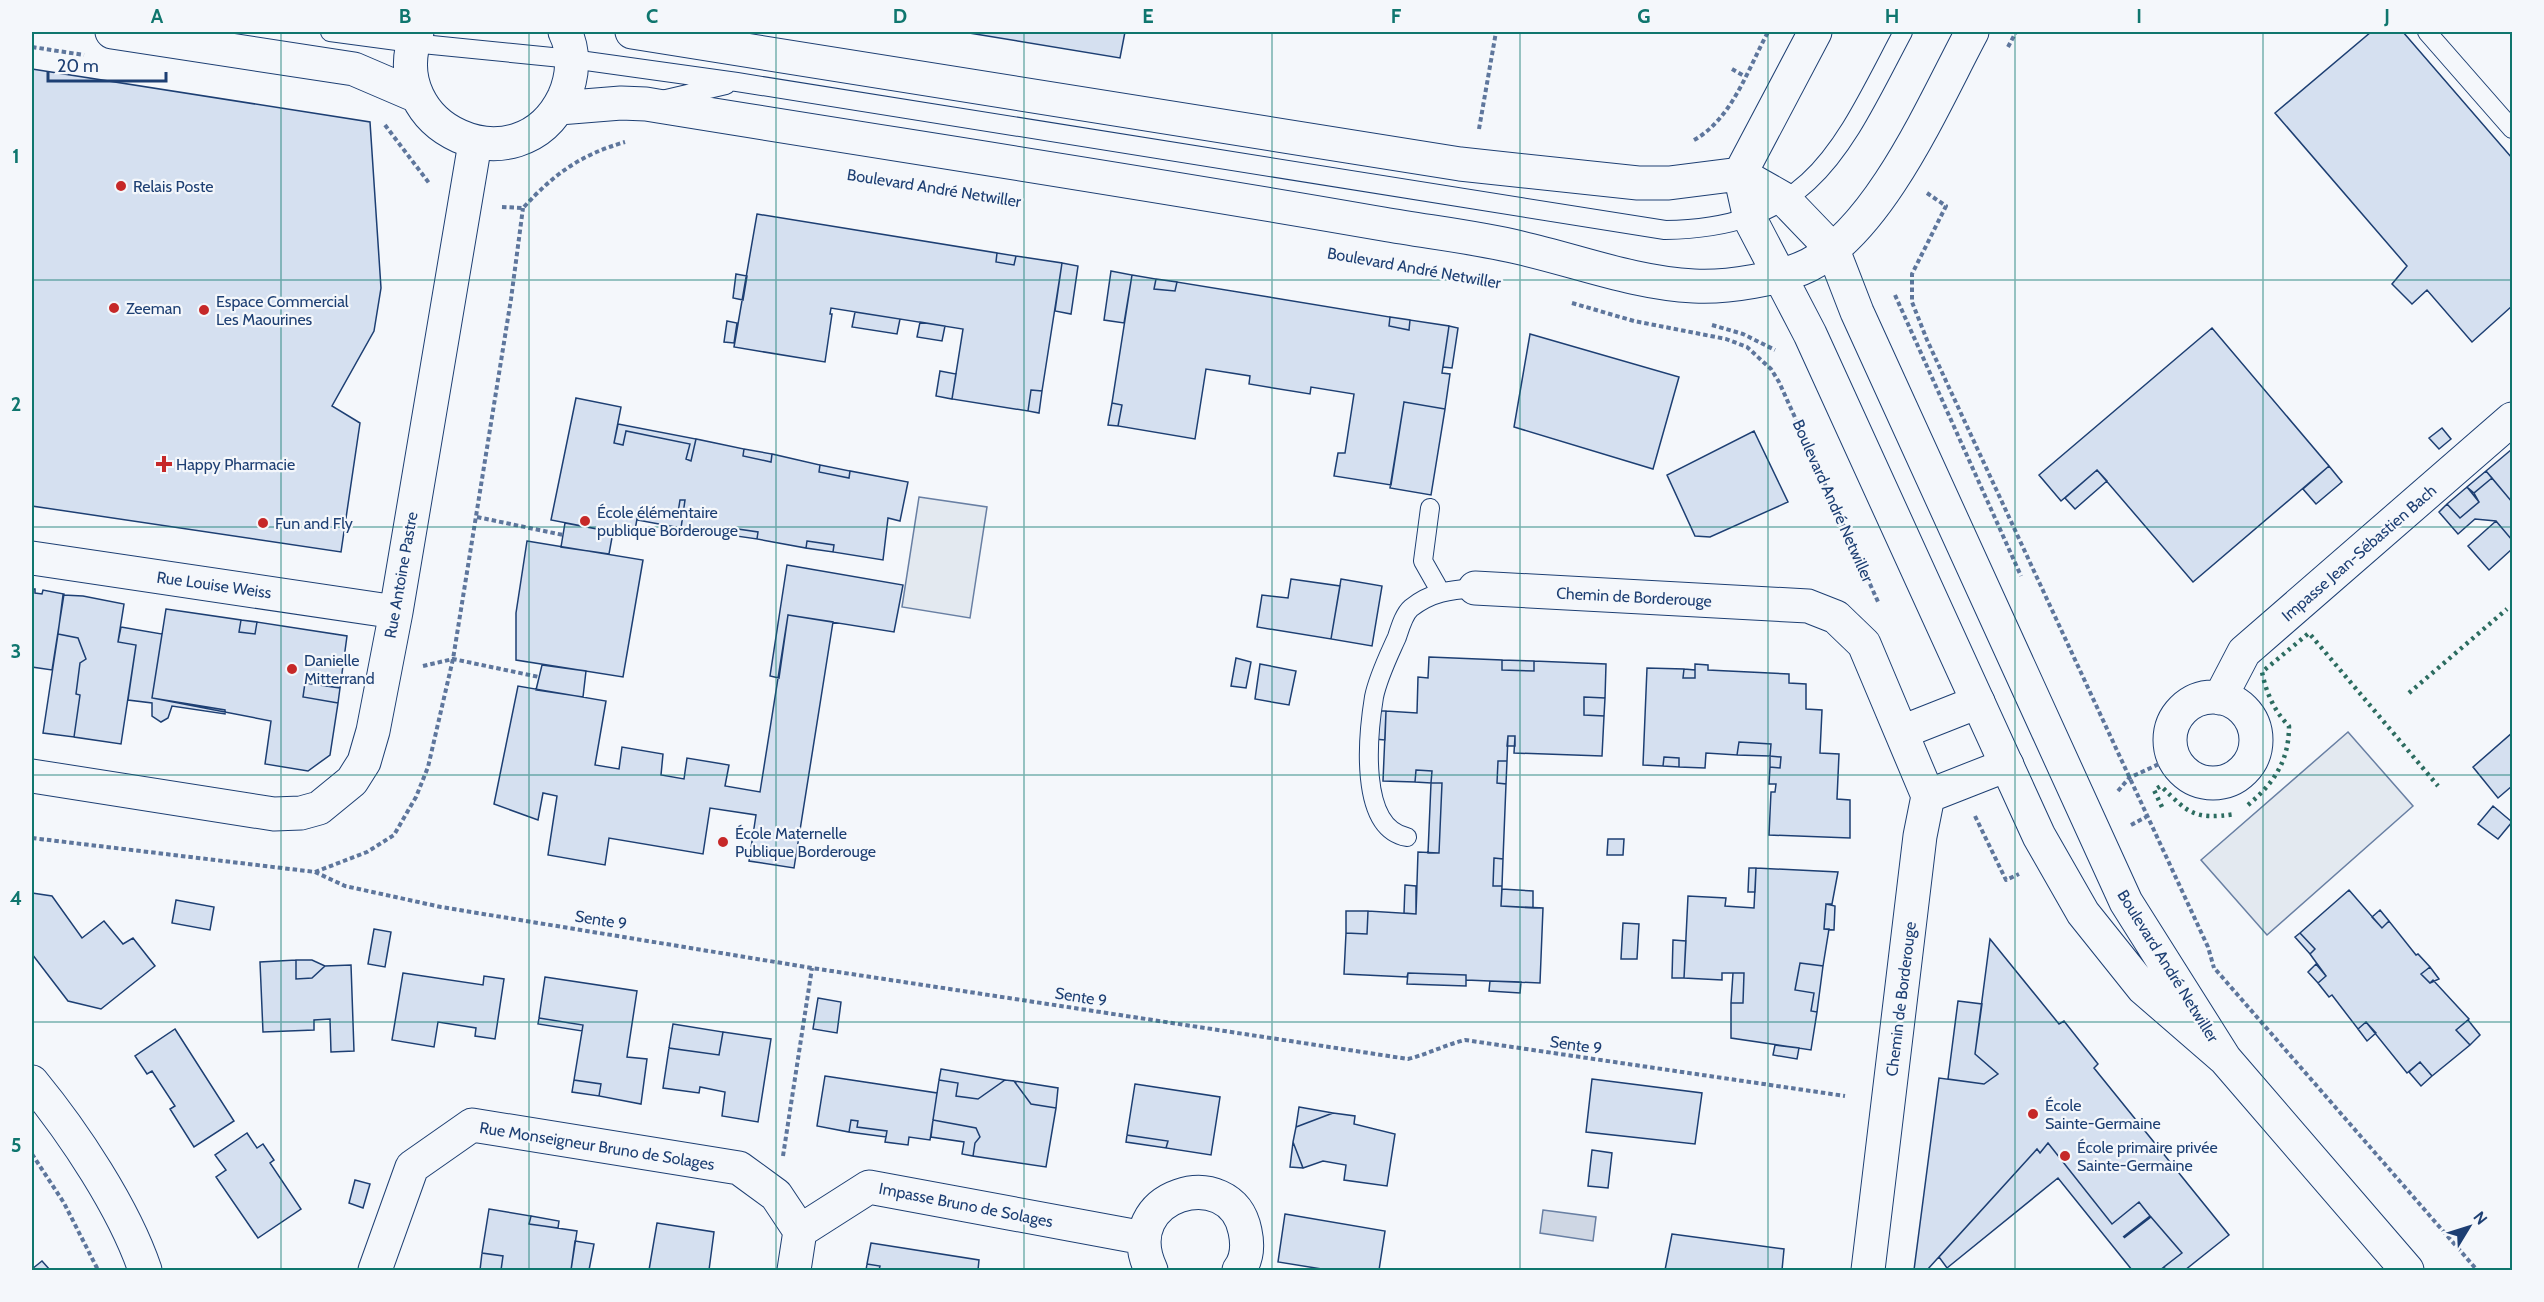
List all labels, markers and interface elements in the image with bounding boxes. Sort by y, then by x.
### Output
text: A [151,4,164,28]
text: B [399,4,411,28]
text: C [646,4,658,28]
text: D [893,4,907,28]
text: E [1142,4,1154,28]
text: F [1391,4,1402,28]
text: G [1637,4,1651,28]
text: H [1885,4,1899,28]
text: I [2136,4,2142,28]
text: J [2383,4,2390,28]
scale bar [48,45,166,83]
text: 20 m [57,55,99,77]
text: 1 [12,144,20,168]
street label: Boulevard André Netwiller [846,165,1023,211]
place label: Relais Poste [133,177,214,196]
marker: Relais Poste [114,179,128,193]
street label: Boulevard André Netwiller [1326,243,1503,293]
place label: Espace Commercial Les Maourines [216,292,349,329]
place label: Zeeman [126,299,181,318]
marker: Zeeman [107,301,121,315]
marker: Espace Commercial Les Maourines [197,303,211,317]
text: 2 [11,392,21,416]
street label: Boulevard André Netwiller [1789,417,1878,586]
place label: Happy Pharmacie [176,455,295,474]
marker: Happy Pharmacie [157,457,171,471]
street label: Impasse Jean-Sébastien Bach [2278,481,2440,625]
place label: École élémentaire publique Borderouge [597,503,738,540]
street label: Rue Antoine Pastre [381,510,421,640]
place label: Fun and Fly [275,514,353,533]
marker: École élémentaire publique Borderouge [578,514,592,528]
marker: Fun and Fly [256,516,270,530]
street label: Rue Louise Weiss [155,568,273,603]
street label: Chemin de Borderouge [1556,583,1712,611]
text: 3 [11,639,21,663]
place label: Danielle Mitterrand [304,651,375,688]
marker: Danielle Mitterrand [285,662,299,676]
place label: École Maternelle Publique Borderouge [735,824,876,861]
marker: École Maternelle Publique Borderouge [716,835,730,849]
text: 4 [10,886,22,910]
street label: Boulevard André Netwiller [2113,886,2223,1046]
street label: Sente 9 [574,907,628,933]
street label: Chemin de Borderouge [1882,921,1920,1077]
street label: Sente 9 [1054,984,1108,1010]
street label: Sente 9 [1549,1032,1603,1058]
place label: École Sainte-Germaine [2045,1096,2161,1133]
marker: École Sainte-Germaine [2026,1107,2040,1121]
street label: Rue Monseigneur Bruno de Solages [478,1118,716,1174]
text: 5 [11,1133,21,1157]
place label: École primaire privée Sainte-Germaine [2077,1138,2218,1175]
marker: École primaire privée Sainte-Germaine [2058,1149,2072,1163]
street label: Impasse Bruno de Solages [877,1179,1055,1231]
north arrow [2439,1197,2499,1257]
text: N [2469,1208,2491,1228]

